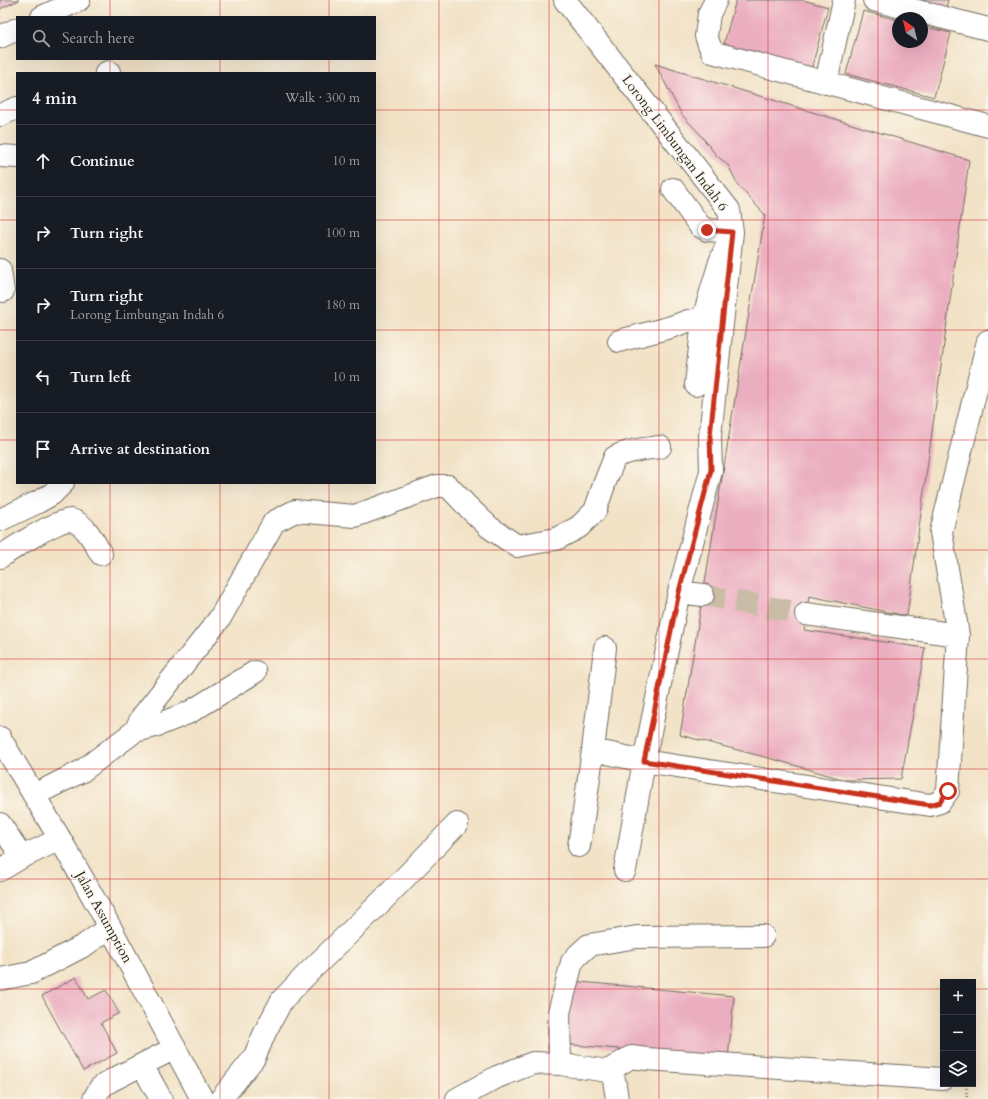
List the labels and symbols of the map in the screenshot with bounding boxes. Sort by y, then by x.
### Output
north arrow [892,12,928,48]
street label: Lorong Limbungan Indah 6 [617,71,733,215]
route end [698,221,716,239]
route start [939,782,957,800]
street label: Jalan Assumption [70,866,137,966]

